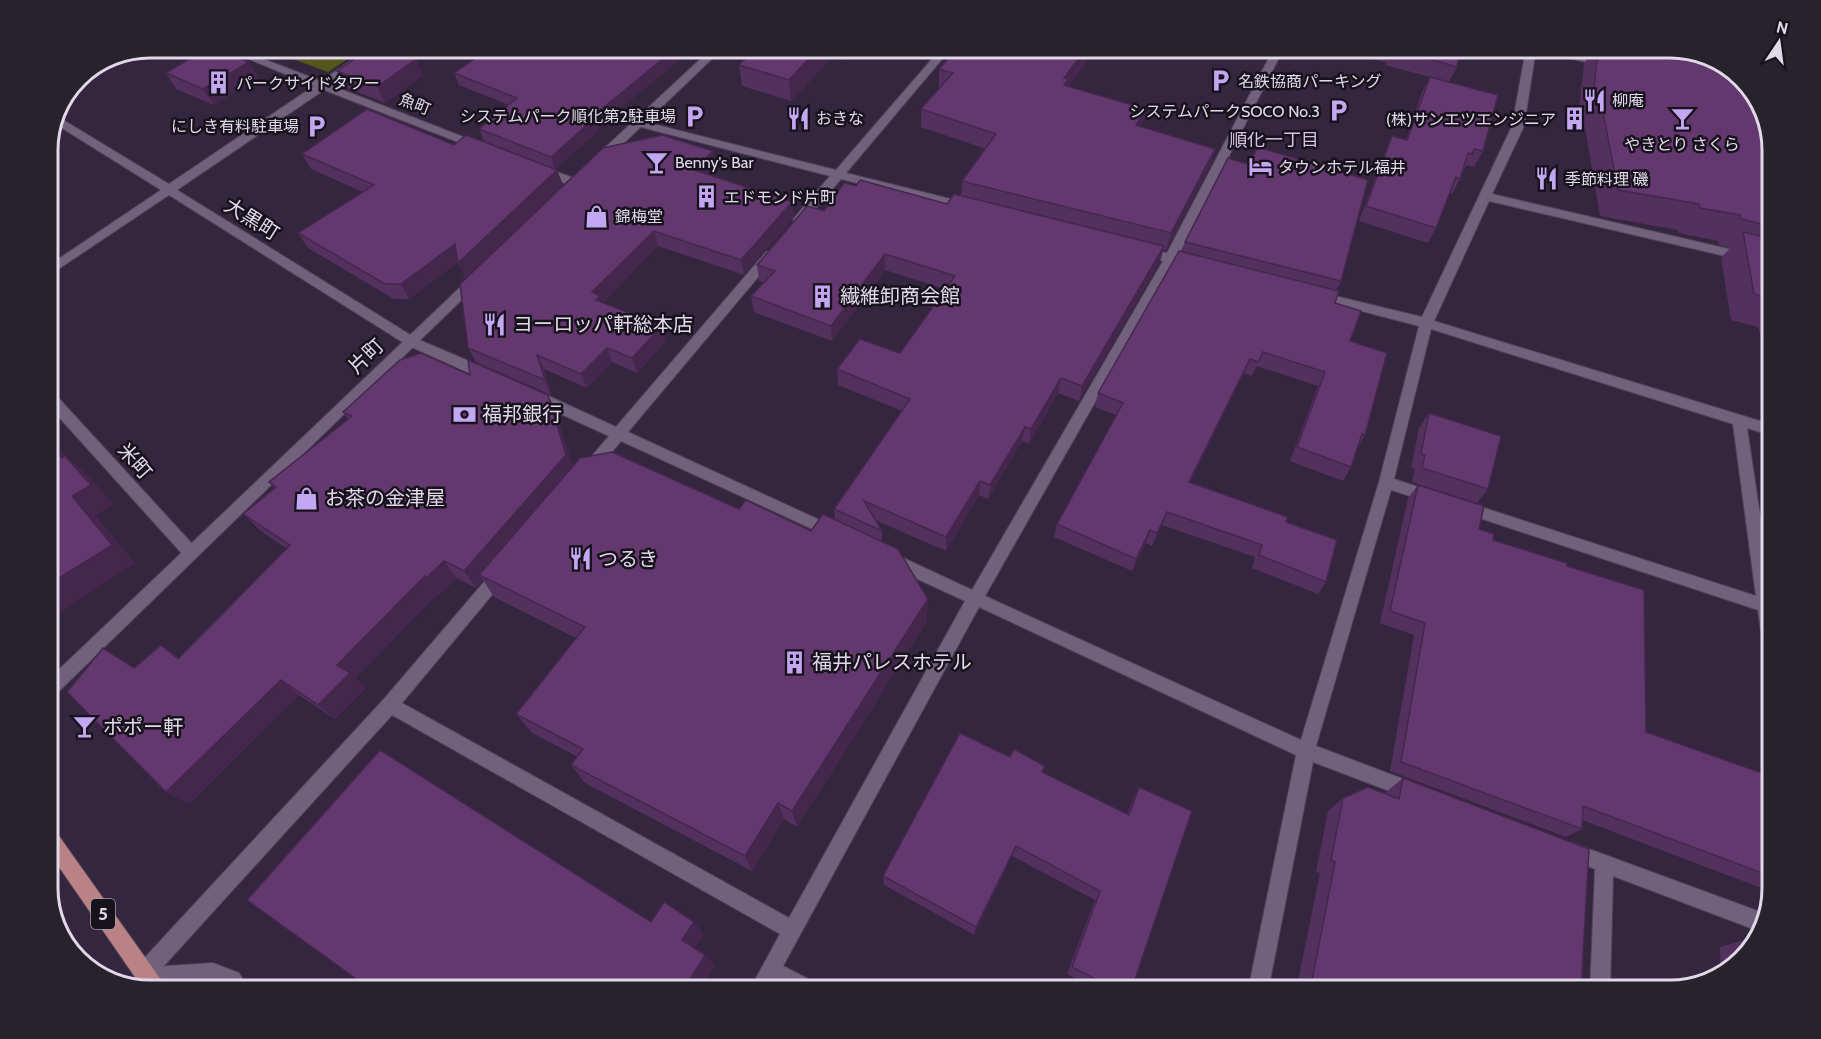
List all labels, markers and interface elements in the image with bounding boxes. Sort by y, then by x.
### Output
north arrow [1749,12,1809,72]
text: N [1775,17,1790,38]
parking icon: 名鉄協商パーキング [1207,68,1233,94]
building icon: パークサイドタワー [205,70,231,96]
place label: 名鉄協商パーキング [1238,72,1382,91]
place label: パークサイドタワー [236,74,380,93]
restaurant icon: 柳庵 [1581,87,1607,113]
street label: 魚町 [397,89,433,119]
place label: 柳庵 [1612,91,1644,110]
parking icon: システムパークSOCO No.3 [1325,98,1351,124]
place label: システムパークSOCO No.3 [1129,102,1320,121]
parking icon: システムパーク順化第2駐車場 [681,103,707,129]
restaurant icon: おきな [785,105,811,131]
building icon: (株)サンエツエンジニア [1561,106,1587,132]
bar icon: やきとり さくら [1669,106,1695,132]
place label: システムパーク順化第2駐車場 [460,107,676,126]
place label: おきな [816,109,864,128]
place label: (株)サンエツエンジニア [1386,110,1556,129]
parking icon: にしき有料駐車場 [304,113,330,139]
place label: にしき有料駐車場 [171,117,299,136]
district label: 順化一丁目 [1229,129,1319,151]
place label: やきとり さくら [1624,135,1740,154]
bar icon: Benny's Bar [644,149,670,175]
place label: Benny's Bar [675,153,755,172]
hotel icon: タウンホテル福井 [1247,154,1273,180]
place label: タウンホテル福井 [1278,158,1406,177]
restaurant icon: 季節料理 磯 [1534,166,1560,192]
place label: 季節料理 磯 [1565,170,1649,189]
building icon: エドモンド片町 [693,184,719,210]
place label: エドモンド片町 [724,188,836,207]
street label: 大黒町 [220,193,284,245]
shop icon: 錦梅堂 [584,203,610,229]
place label: 錦梅堂 [615,207,663,226]
building icon: 繊維卸商会館 [809,283,835,309]
place label: 繊維卸商会館 [840,284,960,308]
restaurant icon: ヨーロッパ軒総本店 [482,311,508,337]
place label: ヨーロッパ軒総本店 [513,312,693,336]
street label: 片町 [343,333,389,379]
bank icon: 福邦銀行 [451,401,477,427]
place label: 福邦銀行 [482,402,562,426]
street label: 米町 [113,438,157,484]
shop icon: お茶の金津屋 [294,485,320,511]
place label: お茶の金津屋 [325,486,445,510]
restaurant icon: つるき [567,546,593,572]
place label: つるき [598,547,658,571]
building icon: 福井パレスホテル [781,649,807,675]
place label: 福井パレスホテル [812,650,972,674]
bar icon: ポポー軒 [72,714,98,740]
place label: ポポー軒 [103,715,183,739]
road number: 5 [91,899,115,929]

